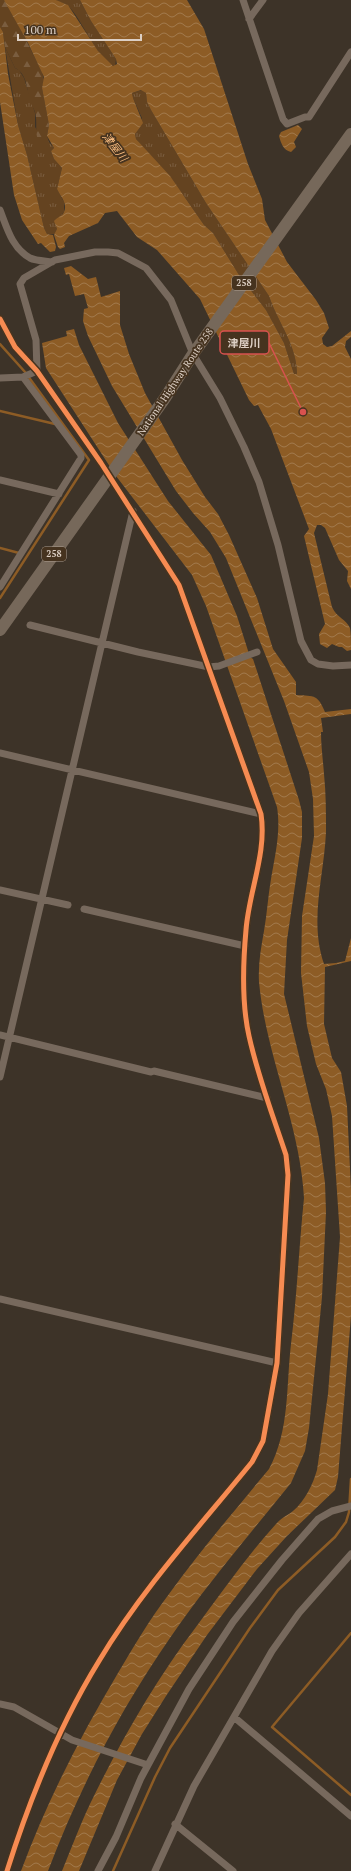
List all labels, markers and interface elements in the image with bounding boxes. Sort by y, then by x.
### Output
scale bar [18,16,141,42]
text: 100 m [24,22,57,37]
water label: 津屋川 [99,130,131,165]
road number: 258 [232,276,256,290]
street label: National Highway Route 258 [134,326,216,438]
callout: 津屋川 [220,331,269,354]
text: 津屋川 [228,336,261,350]
road number: 258 [42,547,66,561]

